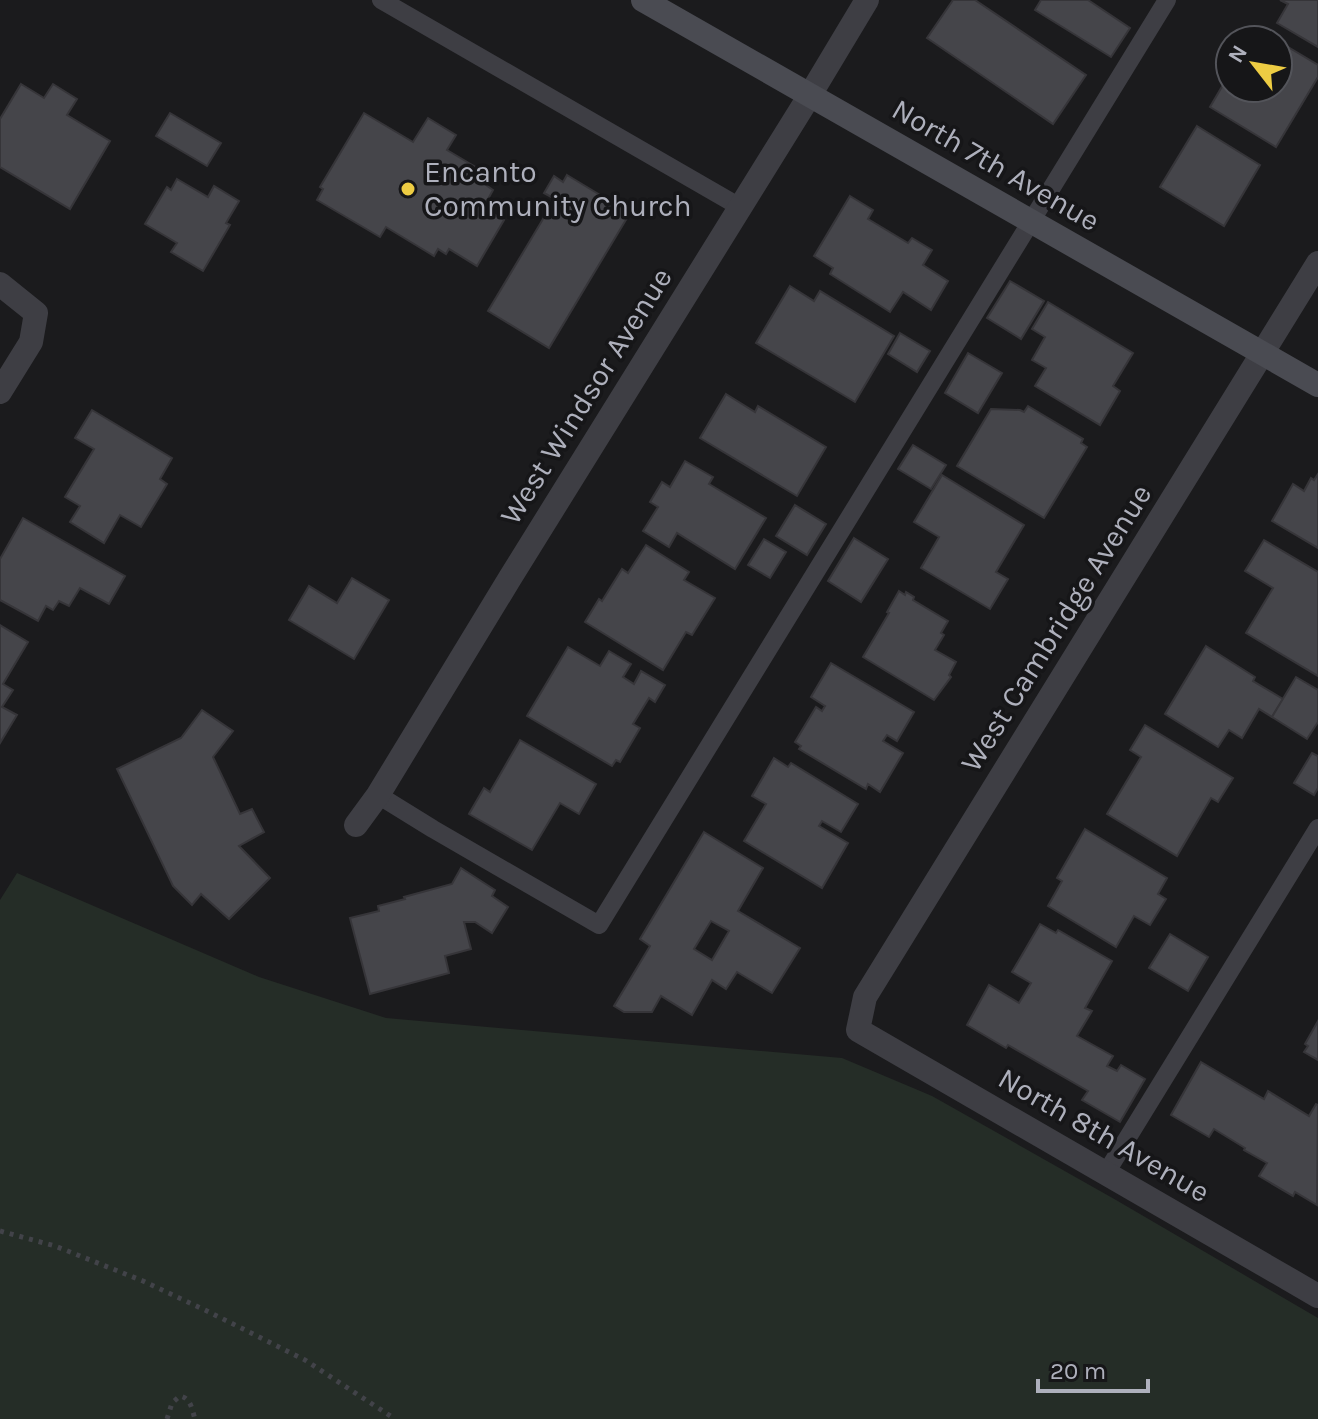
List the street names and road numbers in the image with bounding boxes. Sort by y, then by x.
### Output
street label: North 7th Avenue [886,91,1106,239]
street label: West Windsor Avenue [492,261,680,531]
street label: West Cambridge Avenue [953,478,1159,778]
street label: North 8th Avenue [992,1060,1216,1210]

